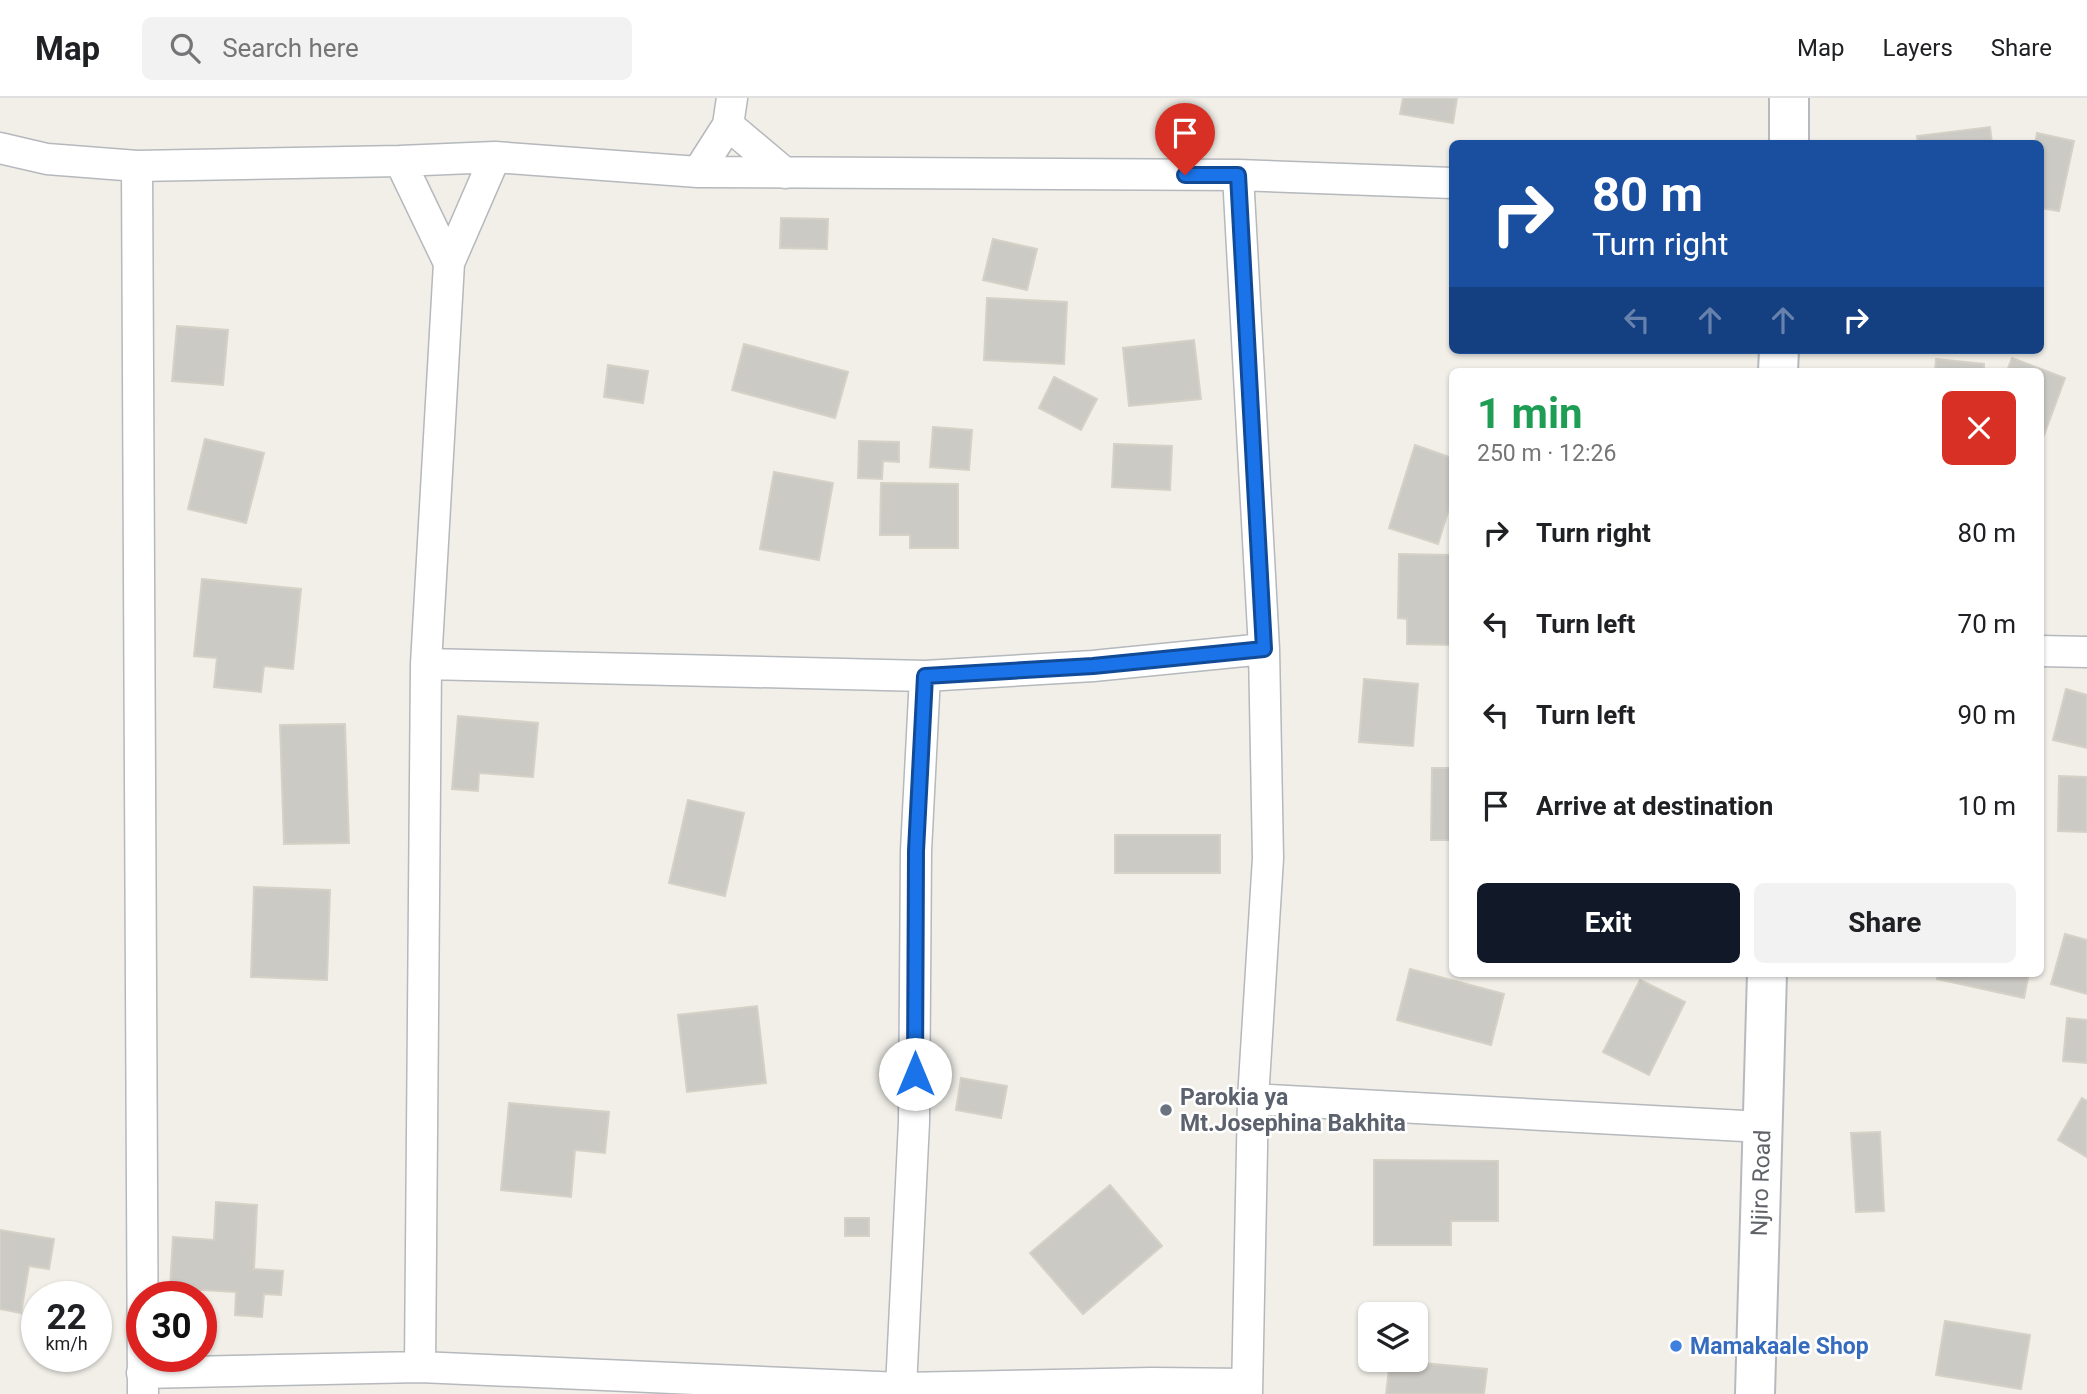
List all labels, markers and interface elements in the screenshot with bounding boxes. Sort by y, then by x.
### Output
search box [142,17,632,80]
text: Map [35,29,100,68]
icon: search [166,29,204,67]
text: Search here [222,33,359,63]
text: Map [1797,34,1845,62]
text: Layers [1883,34,1953,62]
text: Share [1991,34,2052,62]
pin [1155,103,1215,175]
icon: arrive [1166,114,1204,152]
text: 80 m [1592,166,1703,223]
icon: right [1477,168,1568,259]
text: Turn right [1592,225,1728,263]
icon: left [1618,301,1656,339]
icon: ahead [1691,301,1729,339]
icon: ahead [1764,301,1802,339]
icon: right [1837,301,1875,339]
text: 1 min [1477,389,1583,438]
button: close [1942,391,2016,465]
text: 250 m · 12:26 [1477,440,1616,467]
icon: right [1477,514,1515,552]
text: Turn right [1536,518,1651,548]
text: 80 m [1958,518,2016,548]
icon: left [1477,605,1515,643]
text: Turn left [1536,609,1635,639]
text: 70 m [1958,609,2016,639]
icon: left [1477,696,1515,734]
text: Turn left [1536,700,1635,730]
text: 90 m [1958,700,2016,730]
icon: arrive [1477,787,1515,825]
text: Arrive at destination [1536,791,1773,821]
text: 10 m [1958,791,2016,821]
button: Exit [1477,883,1740,963]
button: Share [1754,883,2016,963]
position arrow [878,1037,952,1111]
place label: Parokia ya Mt.Josephina Bakhita [1180,1084,1406,1137]
marker: Parokia ya Mt.Josephina Bakhita [1158,1102,1174,1118]
street label: Njiro Road [1746,1129,1776,1237]
speed limit sign: 30 [126,1281,217,1372]
text: 22 [46,1297,87,1338]
map controls [1358,1302,1428,1372]
button: layers [1358,1302,1428,1372]
text: km/h [45,1333,88,1354]
place label: Mamakaale Shop [1690,1333,1869,1360]
marker: Mamakaale Shop [1668,1338,1684,1354]

